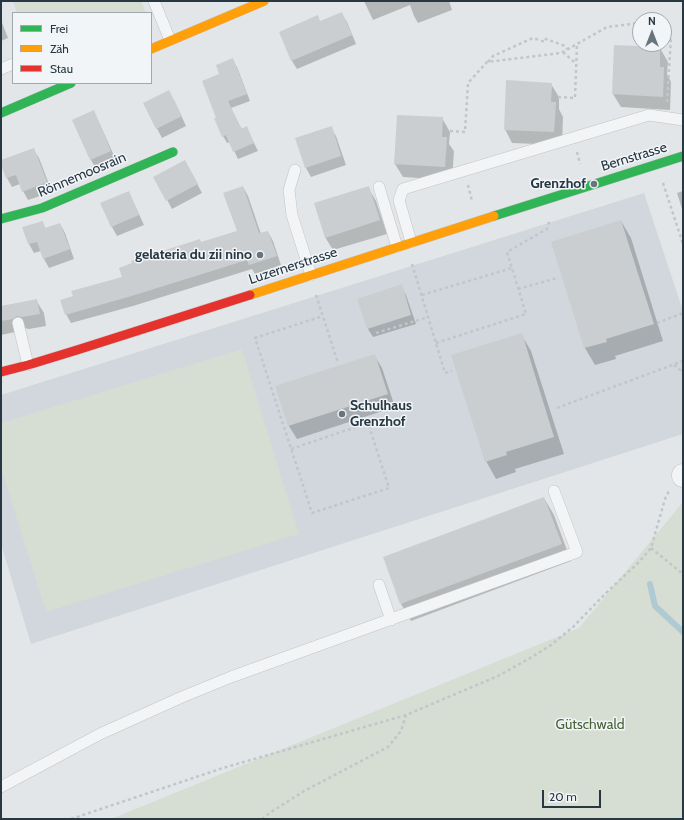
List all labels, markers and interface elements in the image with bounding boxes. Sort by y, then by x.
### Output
legend [12,12,152,84]
north arrow [632,12,672,52]
text: N [648,14,656,28]
text: Frei [50,21,68,36]
text: Zäh [50,41,69,56]
text: Stau [50,61,73,76]
street label: Bernstrasse [599,139,669,175]
street label: Rönnemoosrain [35,149,129,201]
place label: Grenzhof [530,176,586,192]
marker: Grenzhof [589,179,599,189]
street label: Luzernerstrasse [247,244,339,288]
place label: gelateria du zii nino [135,247,252,263]
marker: gelateria du zii nino [255,250,265,260]
place label: Schulhaus Grenzhof [350,398,412,430]
marker: Schulhaus Grenzhof [337,409,347,419]
park label: Gütschwald [556,717,624,733]
scale bar [544,782,603,808]
text: 20 m [549,789,577,804]

